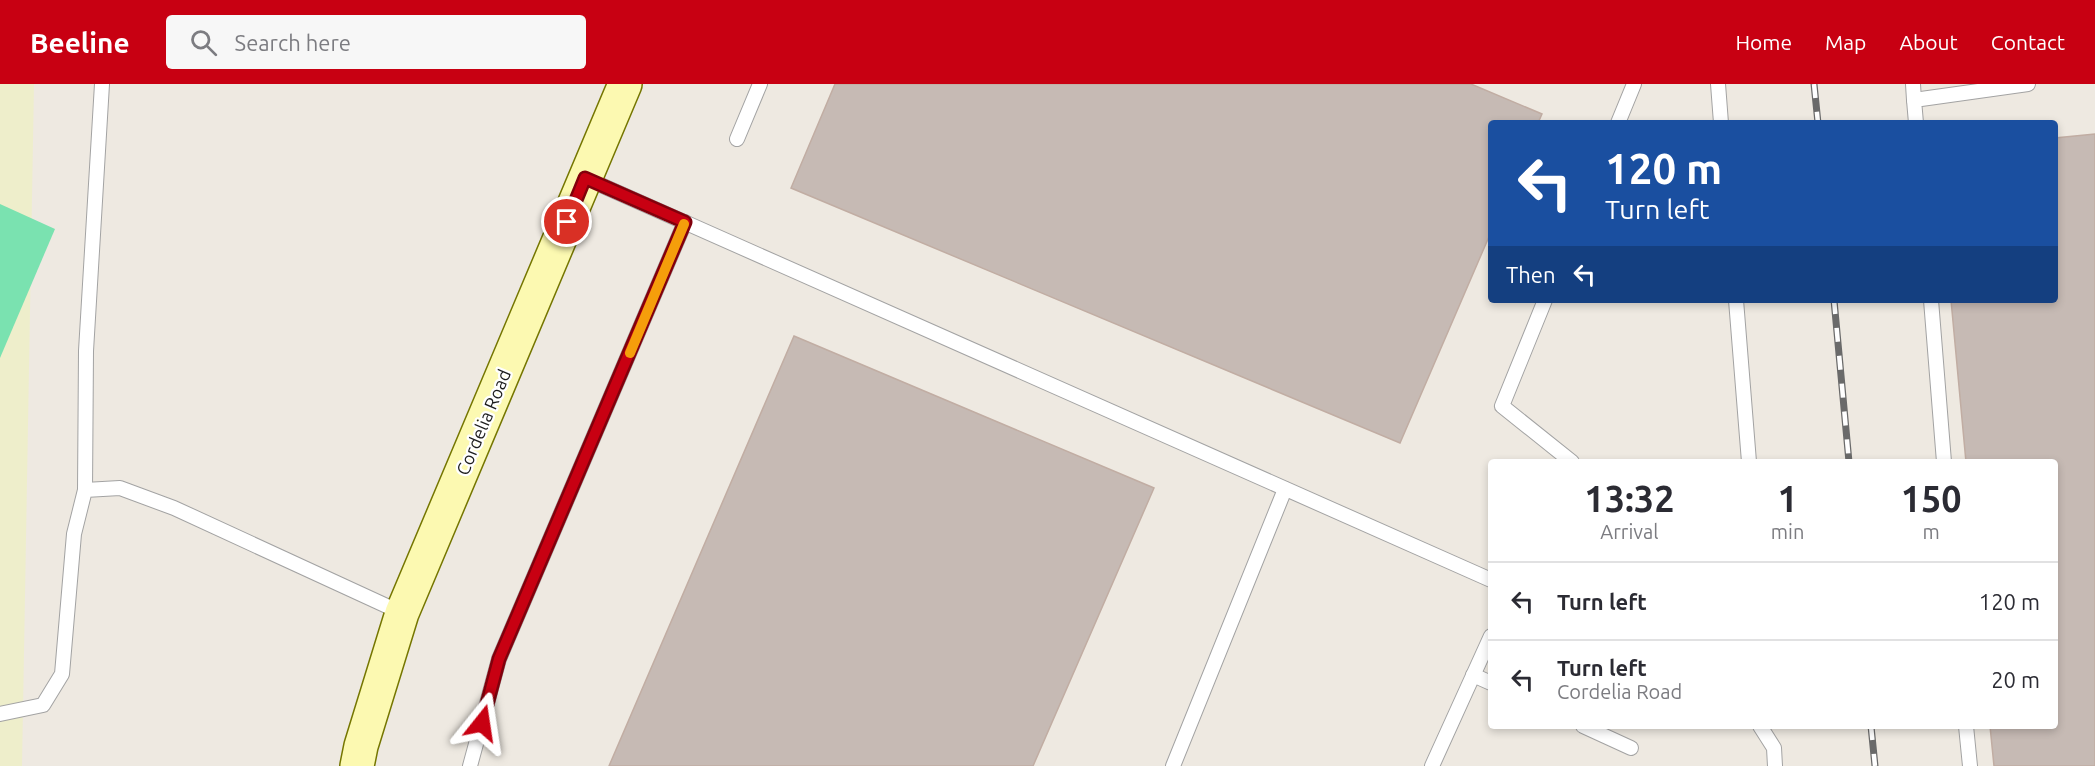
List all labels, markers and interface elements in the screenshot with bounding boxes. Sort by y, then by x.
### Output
search box [166,15,586,69]
icon: search [187,26,220,59]
text: Beeline [30,27,130,58]
text: Search here [235,30,351,55]
text: Home [1735,30,1792,54]
text: Map [1825,30,1866,54]
text: About [1899,30,1958,54]
text: Contact [1991,30,2065,54]
icon: left [1506,144,1584,222]
text: 120 m [1605,145,1722,192]
text: Turn left [1605,194,1709,224]
pin [541,196,592,247]
icon: arrive [550,205,583,238]
icon: left [1568,258,1601,291]
text: Then [1506,262,1556,287]
street label: Cordelia Road [452,366,514,478]
text: 13:32 [1584,478,1674,519]
text: 1 [1777,478,1798,519]
text: 150 [1901,478,1962,519]
text: Arrival [1600,520,1659,543]
text: min [1771,520,1804,543]
text: m [1923,520,1940,543]
icon: left [1506,585,1539,618]
text: Turn left [1557,589,1647,614]
text: 120 m [1979,589,2040,614]
text: Turn left [1557,655,1647,680]
icon: left [1506,663,1539,696]
text: 20 m [1991,667,2040,692]
text: Cordelia Road [1557,680,1682,703]
position arrow [450,691,514,755]

